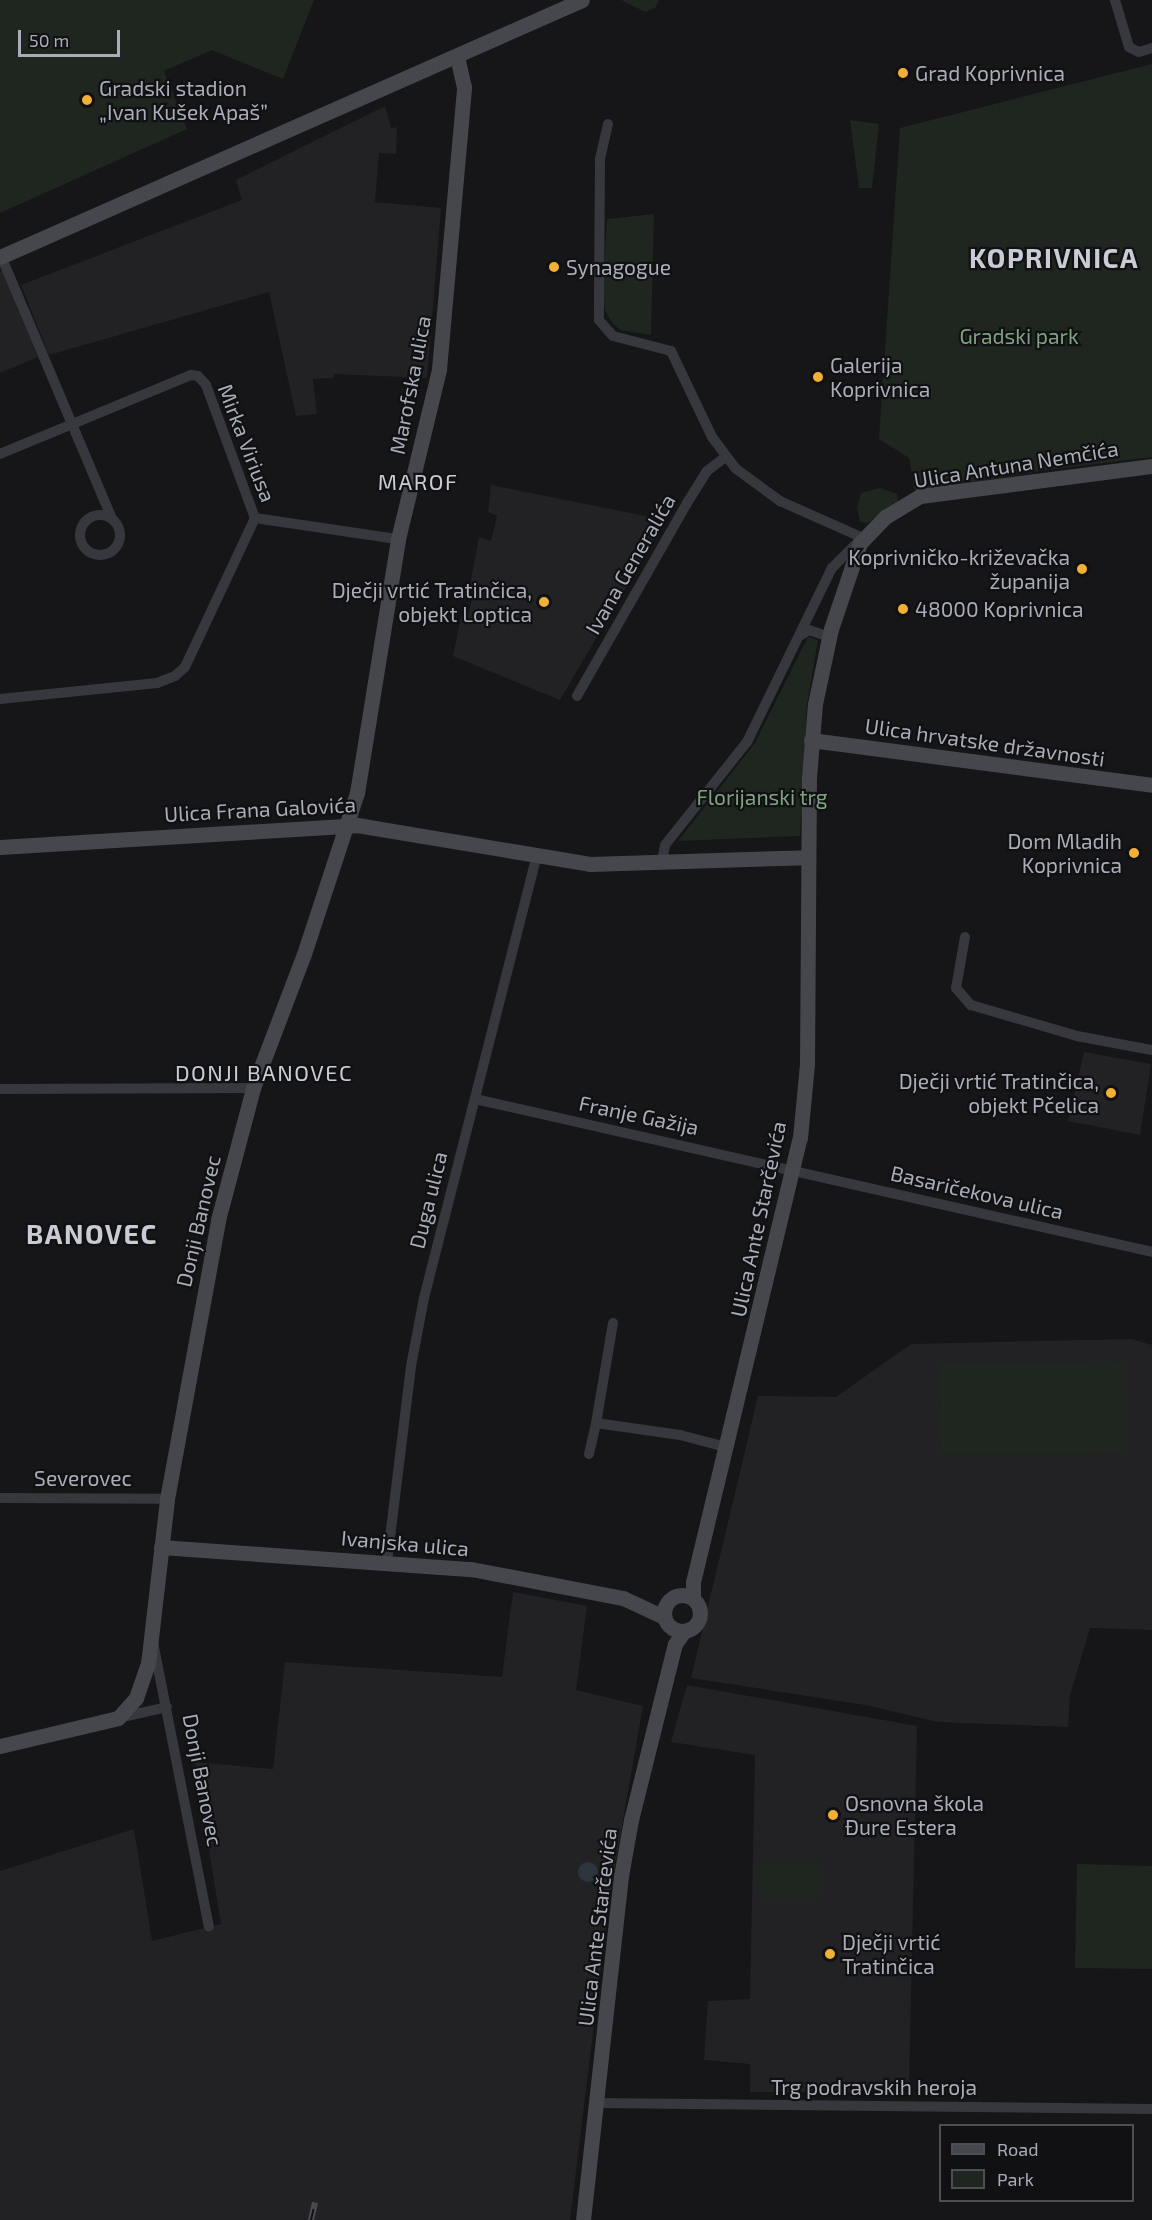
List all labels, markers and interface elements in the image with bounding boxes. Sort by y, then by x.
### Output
scale bar [21,18,123,56]
text: 50 m [29,29,69,51]
place label: Grad Koprivnica [915,60,1065,86]
marker: Grad Koprivnica [896,66,910,80]
place label: Gradski stadion „Ivan Kušek Apaš” [99,75,269,125]
marker: Gradski stadion „Ivan Kušek Apaš” [80,93,94,107]
district label: KOPRIVNICA [969,242,1139,274]
place label: Synagogue [566,254,671,280]
marker: Synagogue [547,260,561,274]
street label: Marofska ulica [384,314,436,456]
park label: Gradski park [959,323,1079,349]
place label: Galerija Koprivnica [830,352,930,402]
marker: Galerija Koprivnica [811,370,825,384]
street label: Mirka Viriusa [213,380,281,506]
street label: Ulica Antuna Nemčića [912,435,1120,493]
district label: MAROF [378,469,458,495]
street label: Ivana Generalića [580,489,680,639]
place label: Koprivničko-križevačka županija [848,544,1070,594]
marker: Koprivničko-križevačka županija [1075,562,1089,576]
place label: Dječji vrtić Tratinčica, objekt Loptica [331,577,532,627]
marker: Dječji vrtić Tratinčica, objekt Loptica [537,595,551,609]
place label: 48000 Koprivnica [915,596,1084,622]
marker: 48000 Koprivnica [896,602,910,616]
street label: Ulica hrvatske državnosti [863,713,1107,771]
park label: Florijanski trg [696,784,828,810]
street label: Ulica Frana Galovića [163,791,357,827]
place label: Dom Mladih Koprivnica [1007,828,1122,878]
marker: Dom Mladih Koprivnica [1127,846,1141,860]
district label: DONJI BANOVEC [175,1060,353,1086]
place label: Dječji vrtić Tratinčica, objekt Pčelica [898,1068,1099,1118]
marker: Dječji vrtić Tratinčica, objekt Pčelica [1104,1086,1118,1100]
street label: Franje Gažija [577,1090,701,1140]
street label: Ulica Ante Starčevića [725,1119,791,1319]
street label: Duga ulica [404,1149,452,1251]
street label: Donji Banovec [171,1153,225,1289]
street label: Basaričekova ulica [888,1160,1066,1224]
district label: BANOVEC [26,1218,158,1250]
street label: Severovec [34,1465,132,1491]
street label: Ivanjska ulica [340,1525,470,1561]
street label: Donji Banovec [178,1712,228,1848]
place label: Osnovna škola Đure Estera [845,1790,984,1840]
marker: Osnovna škola Đure Estera [826,1808,840,1822]
street label: Ulica Ante Starčevića [572,1826,622,2028]
place label: Dječji vrtić Tratinčica [842,1929,941,1979]
marker: Dječji vrtić Tratinčica [823,1947,837,1961]
street label: Trg podravskih heroja [771,2074,977,2100]
legend [939,2124,1134,2202]
text: Road [997,2138,1038,2160]
text: Park [997,2168,1034,2190]

